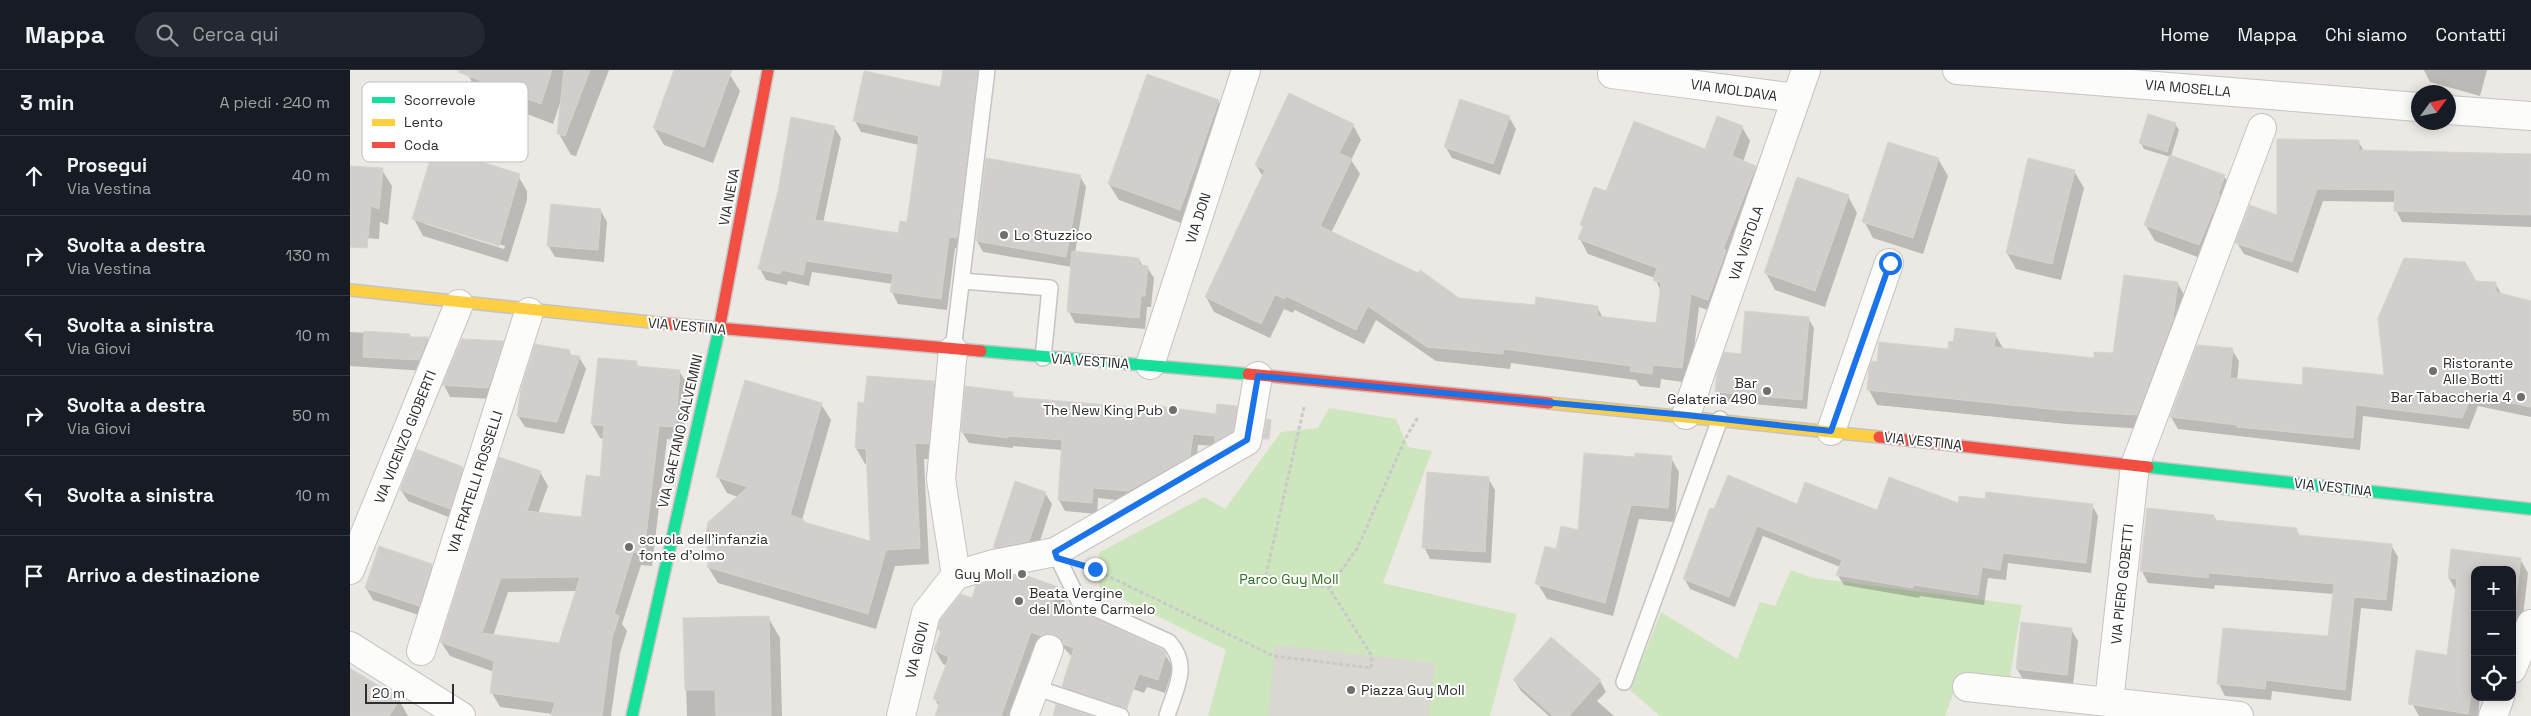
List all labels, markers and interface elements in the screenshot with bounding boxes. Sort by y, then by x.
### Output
search box [135,12,485,57]
text: Mappa [25,19,105,50]
icon: search [153,21,181,49]
text: Cerca qui [193,22,279,47]
text: Home [2160,23,2210,46]
text: Mappa [2238,23,2297,46]
text: Chi siamo [2325,23,2407,46]
text: Contatti [2435,23,2506,46]
street label: VIA MOLDAVA [1689,75,1779,105]
street label: VIA MOSELLA [2144,75,2232,101]
legend [362,82,528,162]
north arrow [2411,85,2456,130]
text: 3 min [20,89,75,116]
text: Scorrevole [404,91,476,109]
text: A piedi · 240 m [220,92,330,113]
text: Lento [404,113,443,131]
text: Coda [404,136,439,154]
text: Prosegui [67,153,147,178]
icon: ahead [20,162,48,190]
text: 40 m [292,165,330,186]
street label: VIA NEVA [715,167,743,227]
text: Via Vestina [67,178,151,199]
street label: VIA DON [1181,190,1215,246]
street label: VIA VISTOLA [1725,203,1767,283]
place label: Lo Stuzzico [1014,226,1092,244]
marker: Lo Stuzzico [998,229,1010,241]
text: Svolta a destra [67,233,205,258]
icon: right [20,242,48,270]
text: 130 m [286,245,330,266]
route start [1879,252,1902,275]
text: Via Vestina [67,258,151,279]
text: Svolta a sinistra [67,313,214,338]
street label: VIA VESTINA [647,314,727,338]
icon: left [20,322,48,350]
text: 10 m [295,325,330,346]
text: Via Giovi [67,338,131,359]
street label: VIA VESTINA [1050,349,1130,373]
street label: VIA GAETANO SALVEMINI [654,352,706,510]
place label: Ristorante Alle Botti [2443,354,2513,388]
marker: Ristorante Alle Botti [2427,365,2439,377]
street label: VIA VICENZO GIOBERTI [370,368,440,506]
place label: Bar Gelateria 490 [1667,374,1757,408]
marker: Bar Gelateria 490 [1761,385,1773,397]
place label: Bar Tabaccheria 4 [2391,388,2511,406]
marker: Bar Tabaccheria 4 [2515,391,2527,403]
text: Svolta a destra [67,393,205,418]
place label: The New King Pub [1043,401,1163,419]
icon: right [20,402,48,430]
marker: The New King Pub [1167,404,1179,416]
text: 50 m [292,405,330,426]
street label: VIA FRATELLI ROSSELLI [443,408,507,556]
text: Via Giovi [67,418,131,439]
street label: VIA VESTINA [1883,428,1963,454]
street label: VIA VESTINA [2293,474,2373,500]
icon: left [20,482,48,510]
text: Svolta a sinistra [67,483,214,508]
text: 10 m [295,485,330,506]
street label: VIA PIERO GOBETTI [2107,523,2137,645]
place label: scuola dell'infanzia fonte d'olmo [639,530,768,564]
marker: scuola dell'infanzia fonte d'olmo [623,541,635,553]
route end [1084,558,1107,581]
icon: arrive [20,562,48,590]
text: Arrivo a destinazione [67,563,260,588]
place label: Guy Moll [954,565,1012,583]
map controls [2471,566,2516,701]
button: + [2471,566,2516,611]
marker: Guy Moll [1016,568,1028,580]
park label: Parco Guy Moll [1239,570,1339,588]
place label: Beata Vergine del Monte Carmelo [1029,584,1155,618]
marker: Beata Vergine del Monte Carmelo [1013,595,1025,607]
button: − [2471,611,2516,656]
street label: VIA GIOVI [901,620,933,680]
button: locate [2471,656,2516,701]
scale bar [365,681,454,704]
place label: Piazza Guy Moll [1361,681,1465,699]
text: 20 m [372,684,405,702]
marker: Piazza Guy Moll [1345,684,1357,696]

